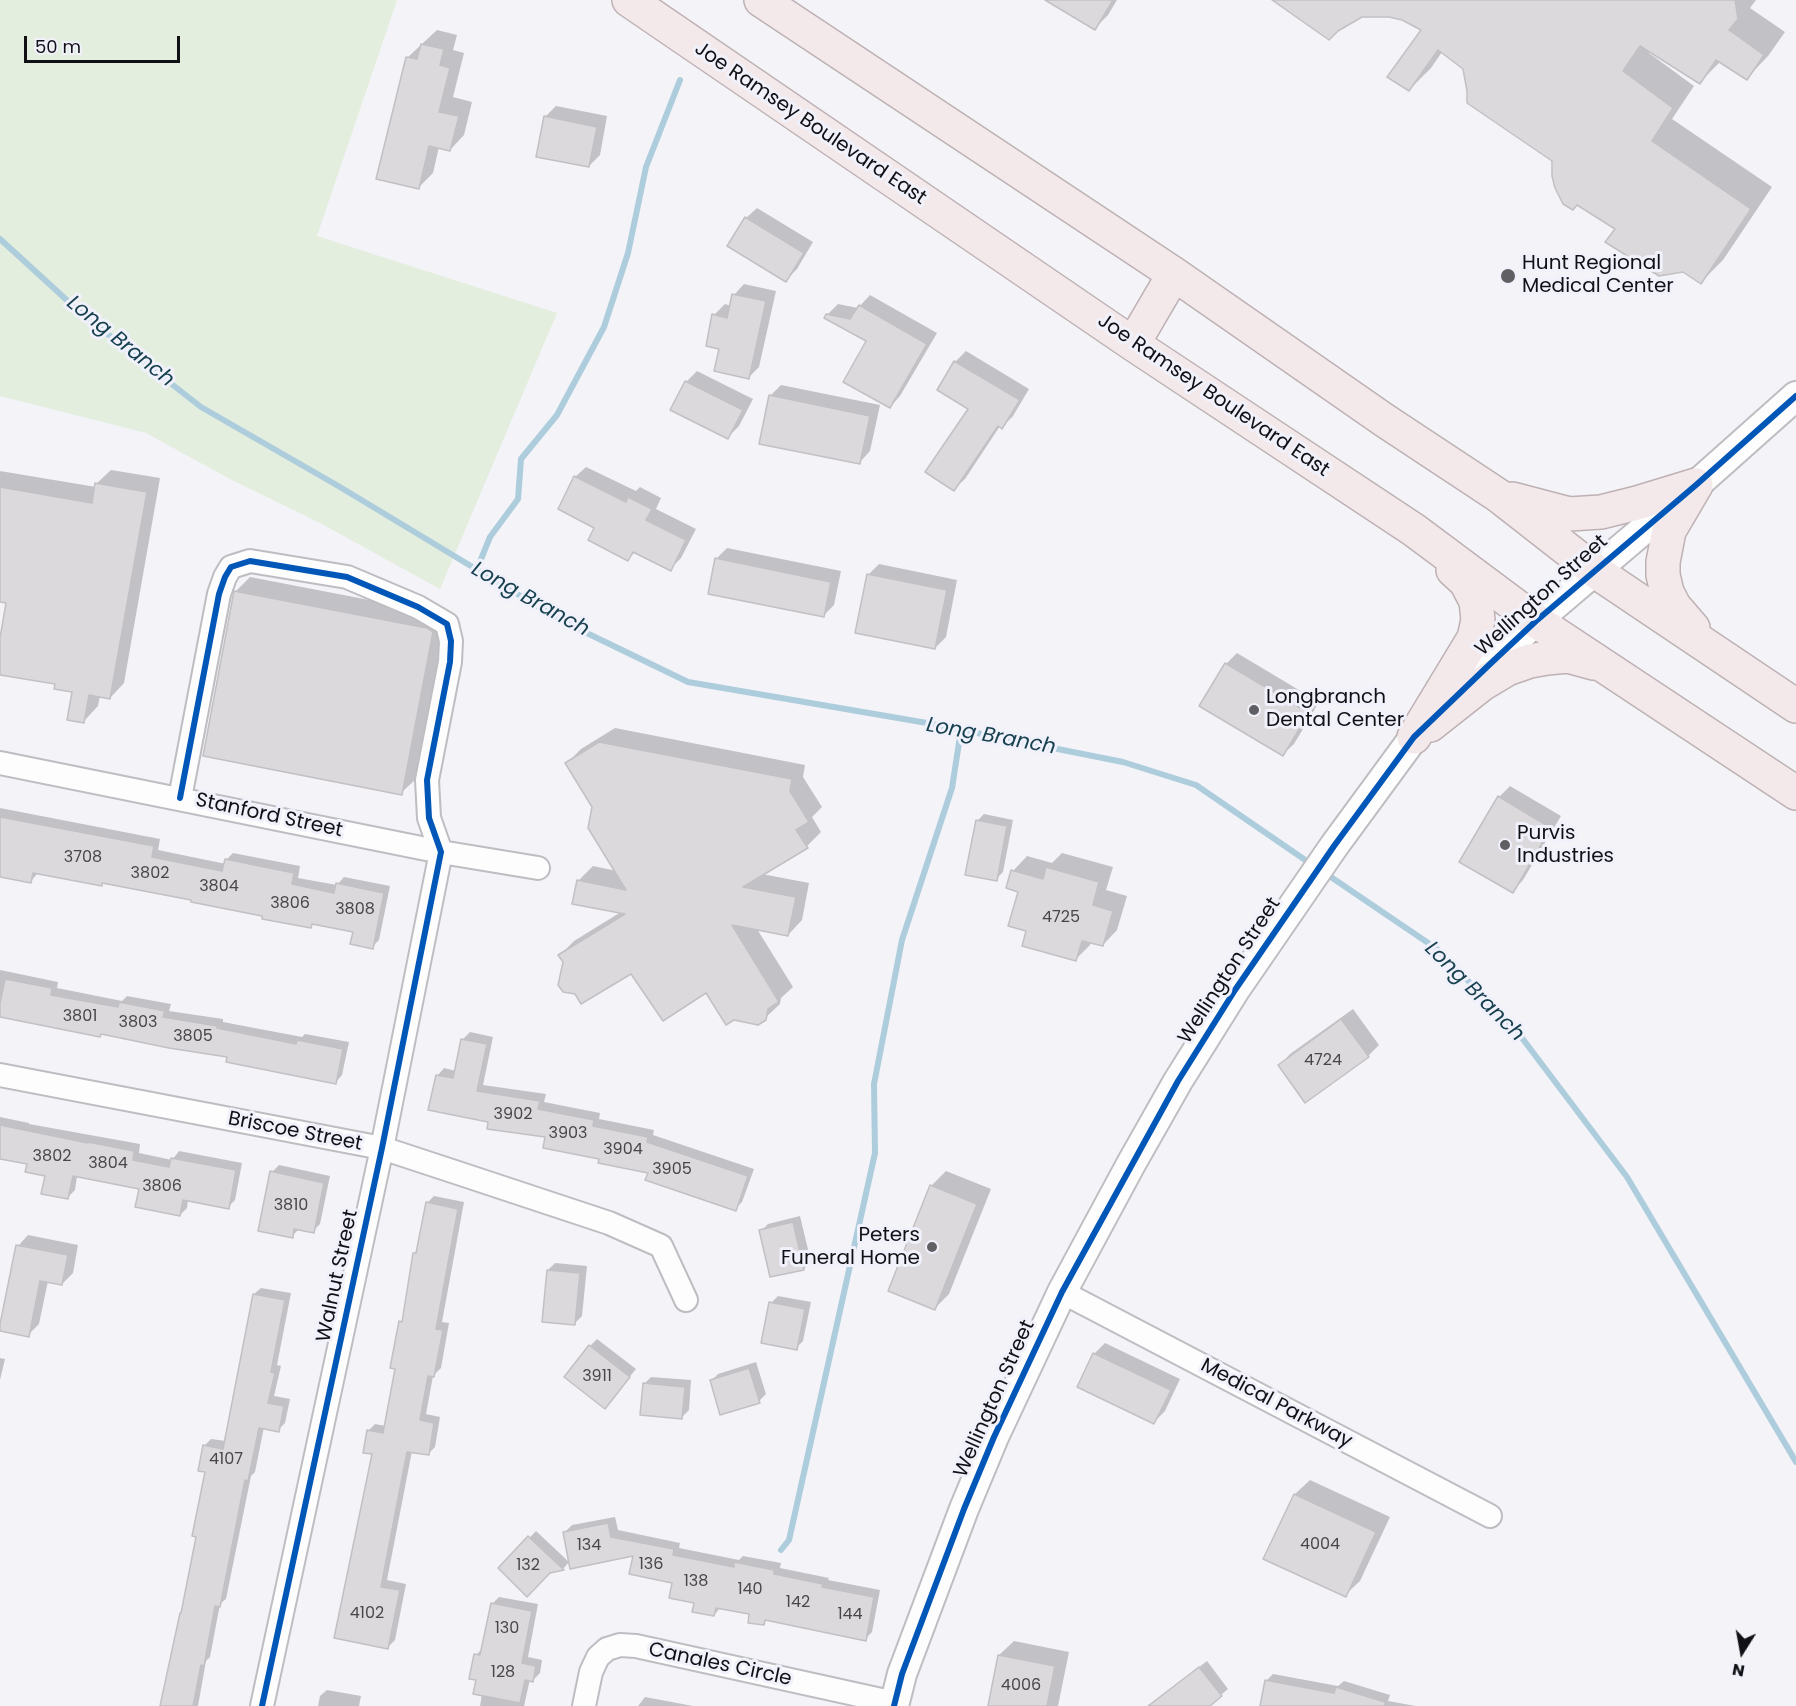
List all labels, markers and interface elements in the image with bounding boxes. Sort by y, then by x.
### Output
scale bar [27,24,183,62]
text: 50 m [35,34,81,59]
street label: Joe Ramsey Boulevard East [689,37,931,211]
place label: Hunt Regional Medical Center [1522,252,1674,299]
marker: Hunt Regional Medical Center [1499,267,1517,285]
water label: Long Branch [61,291,179,393]
street label: Joe Ramsey Boulevard East [1092,309,1334,483]
street label: Wellington Street [1471,530,1613,662]
water label: Long Branch [467,557,593,643]
place label: Longbranch Dental Center [1266,686,1404,733]
marker: Longbranch Dental Center [1247,703,1261,717]
water label: Long Branch [924,713,1058,761]
street label: Stanford Street [193,789,345,843]
place label: Purvis Industries [1517,822,1614,869]
marker: Purvis Industries [1498,838,1512,852]
house number: 3708 [64,848,102,868]
house number: 3802 [131,864,169,884]
house number: 3804 [199,877,239,897]
street label: Wellington Street [1174,893,1286,1049]
house number: 3806 [270,894,310,914]
house number: 3808 [335,900,375,920]
house number: 4725 [1042,908,1080,928]
water label: Long Branch [1419,937,1529,1047]
house number: 3801 [63,1007,97,1027]
house number: 3803 [119,1013,157,1033]
house number: 3805 [173,1027,213,1047]
house number: 4724 [1304,1051,1342,1071]
house number: 3902 [494,1105,532,1125]
street label: Briscoe Street [226,1107,364,1157]
house number: 3903 [549,1124,587,1144]
house number: 3904 [603,1140,643,1160]
house number: 3802 [33,1147,71,1167]
house number: 3804 [88,1154,128,1174]
house number: 3905 [652,1160,692,1180]
house number: 3806 [142,1177,182,1197]
house number: 3810 [274,1196,308,1216]
street label: Walnut Street [312,1208,364,1344]
place label: Peters Funeral Home [781,1224,920,1271]
marker: Peters Funeral Home [925,1240,939,1254]
street label: Wellington Street [950,1317,1040,1481]
street label: Medical Parkway [1196,1354,1356,1454]
house number: 3911 [582,1367,612,1387]
house number: 4107 [209,1450,243,1470]
house number: 4004 [1300,1535,1340,1555]
house number: 134 [577,1536,601,1556]
house number: 136 [639,1555,663,1575]
house number: 132 [516,1556,540,1576]
house number: 138 [684,1572,708,1592]
house number: 140 [737,1580,763,1600]
house number: 142 [786,1593,810,1613]
house number: 4102 [350,1604,384,1624]
house number: 144 [837,1605,863,1625]
house number: 130 [495,1619,519,1639]
north arrow [1712,1622,1772,1682]
street label: Canales Circle [646,1638,794,1692]
text: N [1730,1658,1747,1683]
house number: 128 [491,1663,515,1683]
house number: 4006 [1001,1676,1041,1696]

